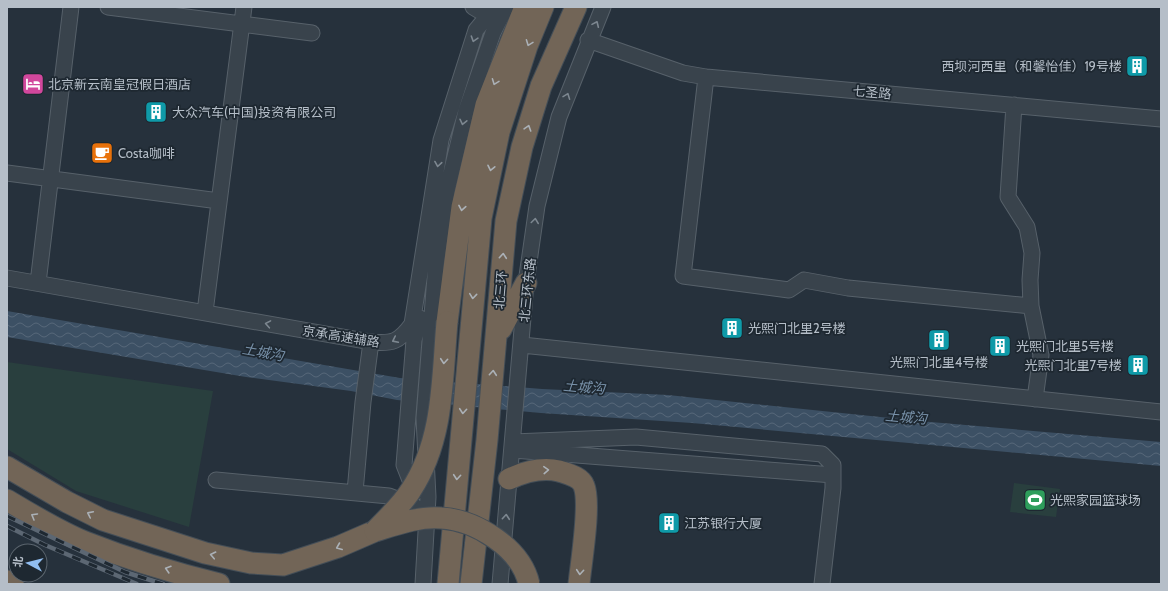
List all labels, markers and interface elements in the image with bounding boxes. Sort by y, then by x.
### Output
one-way arrow [591,20,599,28]
one-way arrow [470,35,479,42]
one-way arrow [525,40,533,47]
building icon: 西坝河西里（和馨怡佳）19号楼 [1124,53,1150,79]
place label: 西坝河西里（和馨怡佳）19号楼 [941,58,1122,74]
hotel icon: 北京新云南皇冠假日酒店 [20,71,46,97]
place label: 北京新云南皇冠假日酒店 [48,76,191,92]
one-way arrow [491,79,499,86]
street label: 七圣路 [852,82,892,102]
one-way arrow [562,92,571,99]
building icon: 大众汽车(中国)投资有限公司 [143,99,169,125]
place label: 大众汽车(中国)投资有限公司 [172,104,336,120]
one-way arrow [459,118,468,125]
one-way arrow [523,125,532,132]
cafe icon: Costa咖啡 [89,140,115,166]
place label: Costa咖啡 [118,145,175,161]
one-way arrow [434,160,443,167]
one-way arrow [488,164,496,171]
one-way arrow [458,205,467,211]
one-way arrow [530,218,539,224]
one-way arrow [499,253,508,259]
street label: 北三环东路 [516,257,538,323]
street label: 北三环 [490,270,510,310]
one-way arrow [469,293,478,299]
building icon: 光熙门北里2号楼 [719,315,745,341]
one-way arrow [265,320,271,328]
place label: 光熙门北里2号楼 [748,320,846,336]
street label: 京承高速辅路 [301,322,381,350]
building icon: 光熙门北里4号楼 [926,327,952,353]
building icon: 光熙门北里5号楼 [987,333,1013,359]
one-way arrow [392,335,399,343]
place label: 光熙门北里5号楼 [1016,338,1114,354]
water label: 土城沟 [241,339,287,365]
building icon: 光熙门北里7号楼 [1125,352,1151,378]
place label: 光熙门北里4号楼 [890,354,988,370]
place label: 光熙门北里7号楼 [1024,357,1122,373]
one-way arrow [439,358,448,364]
one-way arrow [489,370,498,376]
water label: 土城沟 [562,376,608,398]
water label: 土城沟 [884,406,930,428]
one-way arrow [459,408,468,414]
one-way arrow [543,466,549,475]
one-way arrow [453,474,462,480]
sports icon: 光熙家园篮球场 [1022,487,1048,513]
place label: 光熙家园篮球场 [1050,492,1141,508]
building icon: 江苏银行大厦 [656,510,682,536]
one-way arrow [86,511,94,519]
one-way arrow [31,514,38,521]
one-way arrow [501,514,510,520]
place label: 江苏银行大厦 [684,515,762,531]
one-way arrow [336,542,343,550]
north arrow [8,543,48,583]
one-way arrow [210,551,216,559]
text: 北 [10,555,26,568]
one-way arrow [164,565,171,574]
one-way arrow [576,569,585,575]

